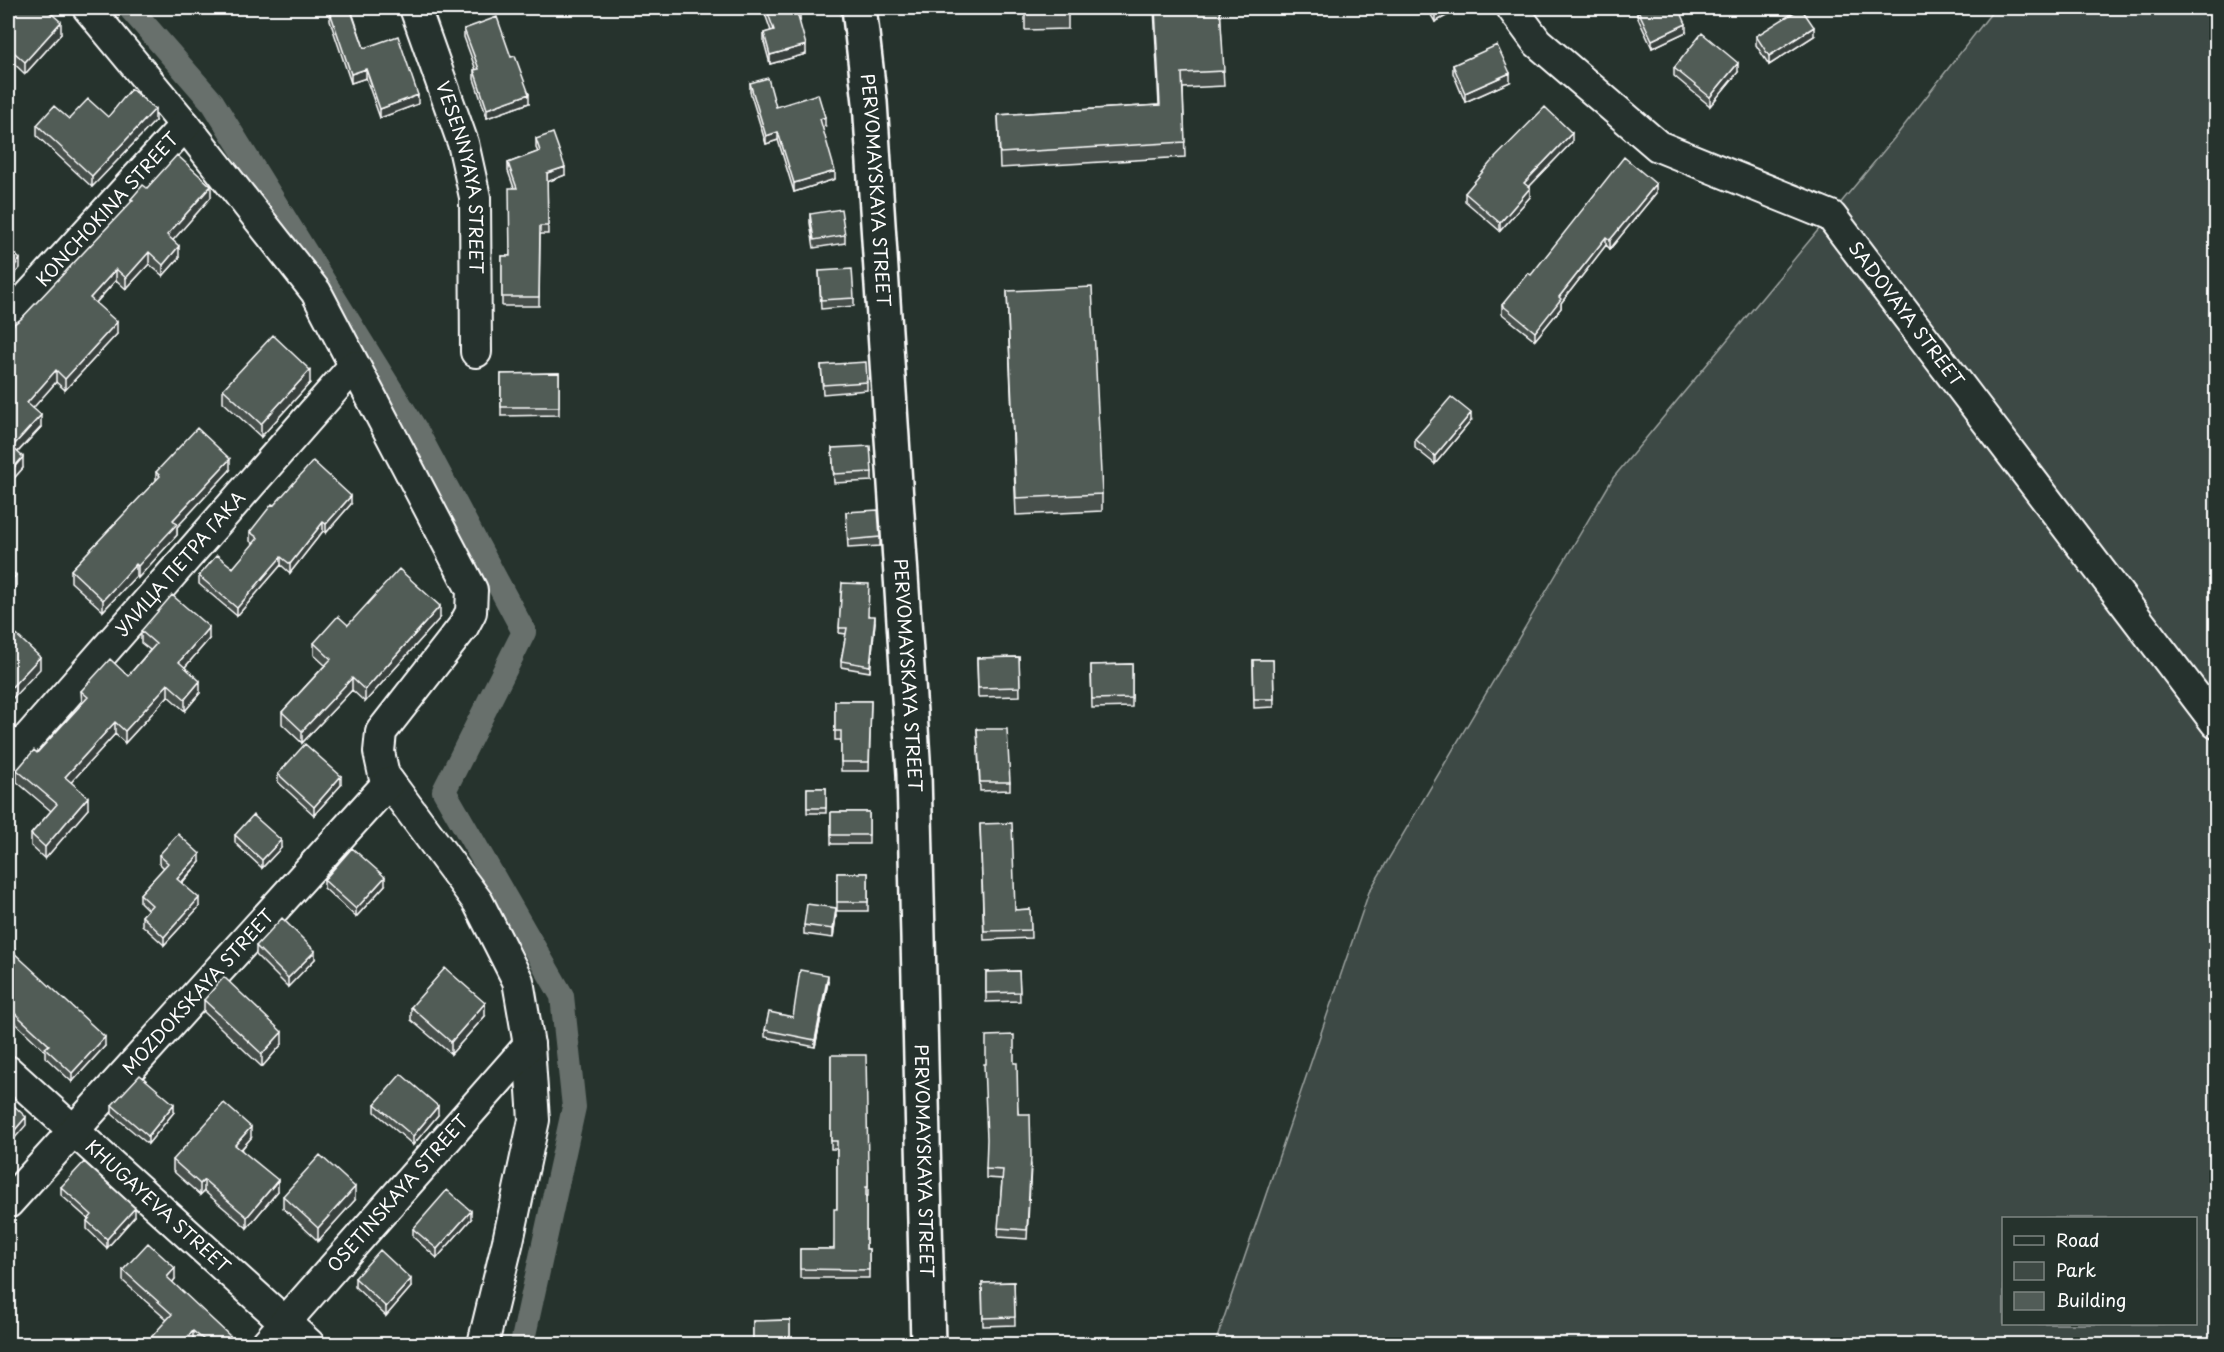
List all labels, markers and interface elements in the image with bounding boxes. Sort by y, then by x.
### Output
street label: PERVOMAYSKAYA STREET [855,72,898,308]
street label: VESENNYAYA STREET [430,77,490,274]
street label: KONCHOKINA STREET [29,125,185,292]
street label: SADOVAYA STREET [1843,235,1971,393]
street label: УЛИЦА ПЕТРА ГАКА [108,484,251,641]
street label: PERVOMAYSKAYA STREET [888,558,929,793]
street label: MOZDOKSKAYA STREET [115,902,280,1080]
street label: PERVOMAYSKAYA STREET [909,1044,941,1278]
street label: OSETINSKAYA STREET [320,1108,474,1278]
street label: KHUGAYEVA STREET [80,1133,238,1279]
legend [2002,1217,2197,1325]
text: Road [2056,1226,2100,1253]
text: Park [2056,1256,2096,1283]
text: Building [2056,1286,2126,1313]

